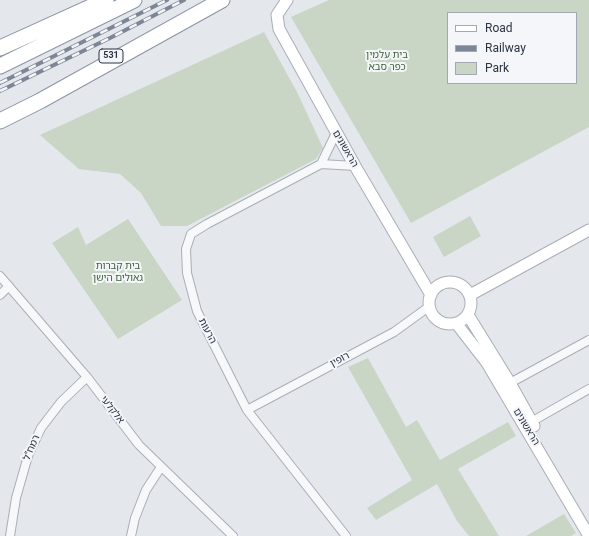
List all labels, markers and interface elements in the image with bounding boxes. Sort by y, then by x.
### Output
legend [447,12,577,84]
text: Road [485,21,513,35]
text: Railway [485,41,526,55]
road number: 531 [99,49,123,63]
park label: בית עלמין כפר סבא [366,49,408,72]
text: Park [485,61,509,75]
street label: הראשונים [330,128,360,170]
park label: בית קברות גאולים הישן [93,260,143,284]
street label: הרעות [195,316,219,346]
street label: רופין [328,350,352,370]
street label: אלקלעי [97,394,127,426]
street label: הראשונים [510,406,542,448]
street label: רמח"ל [21,433,43,463]

